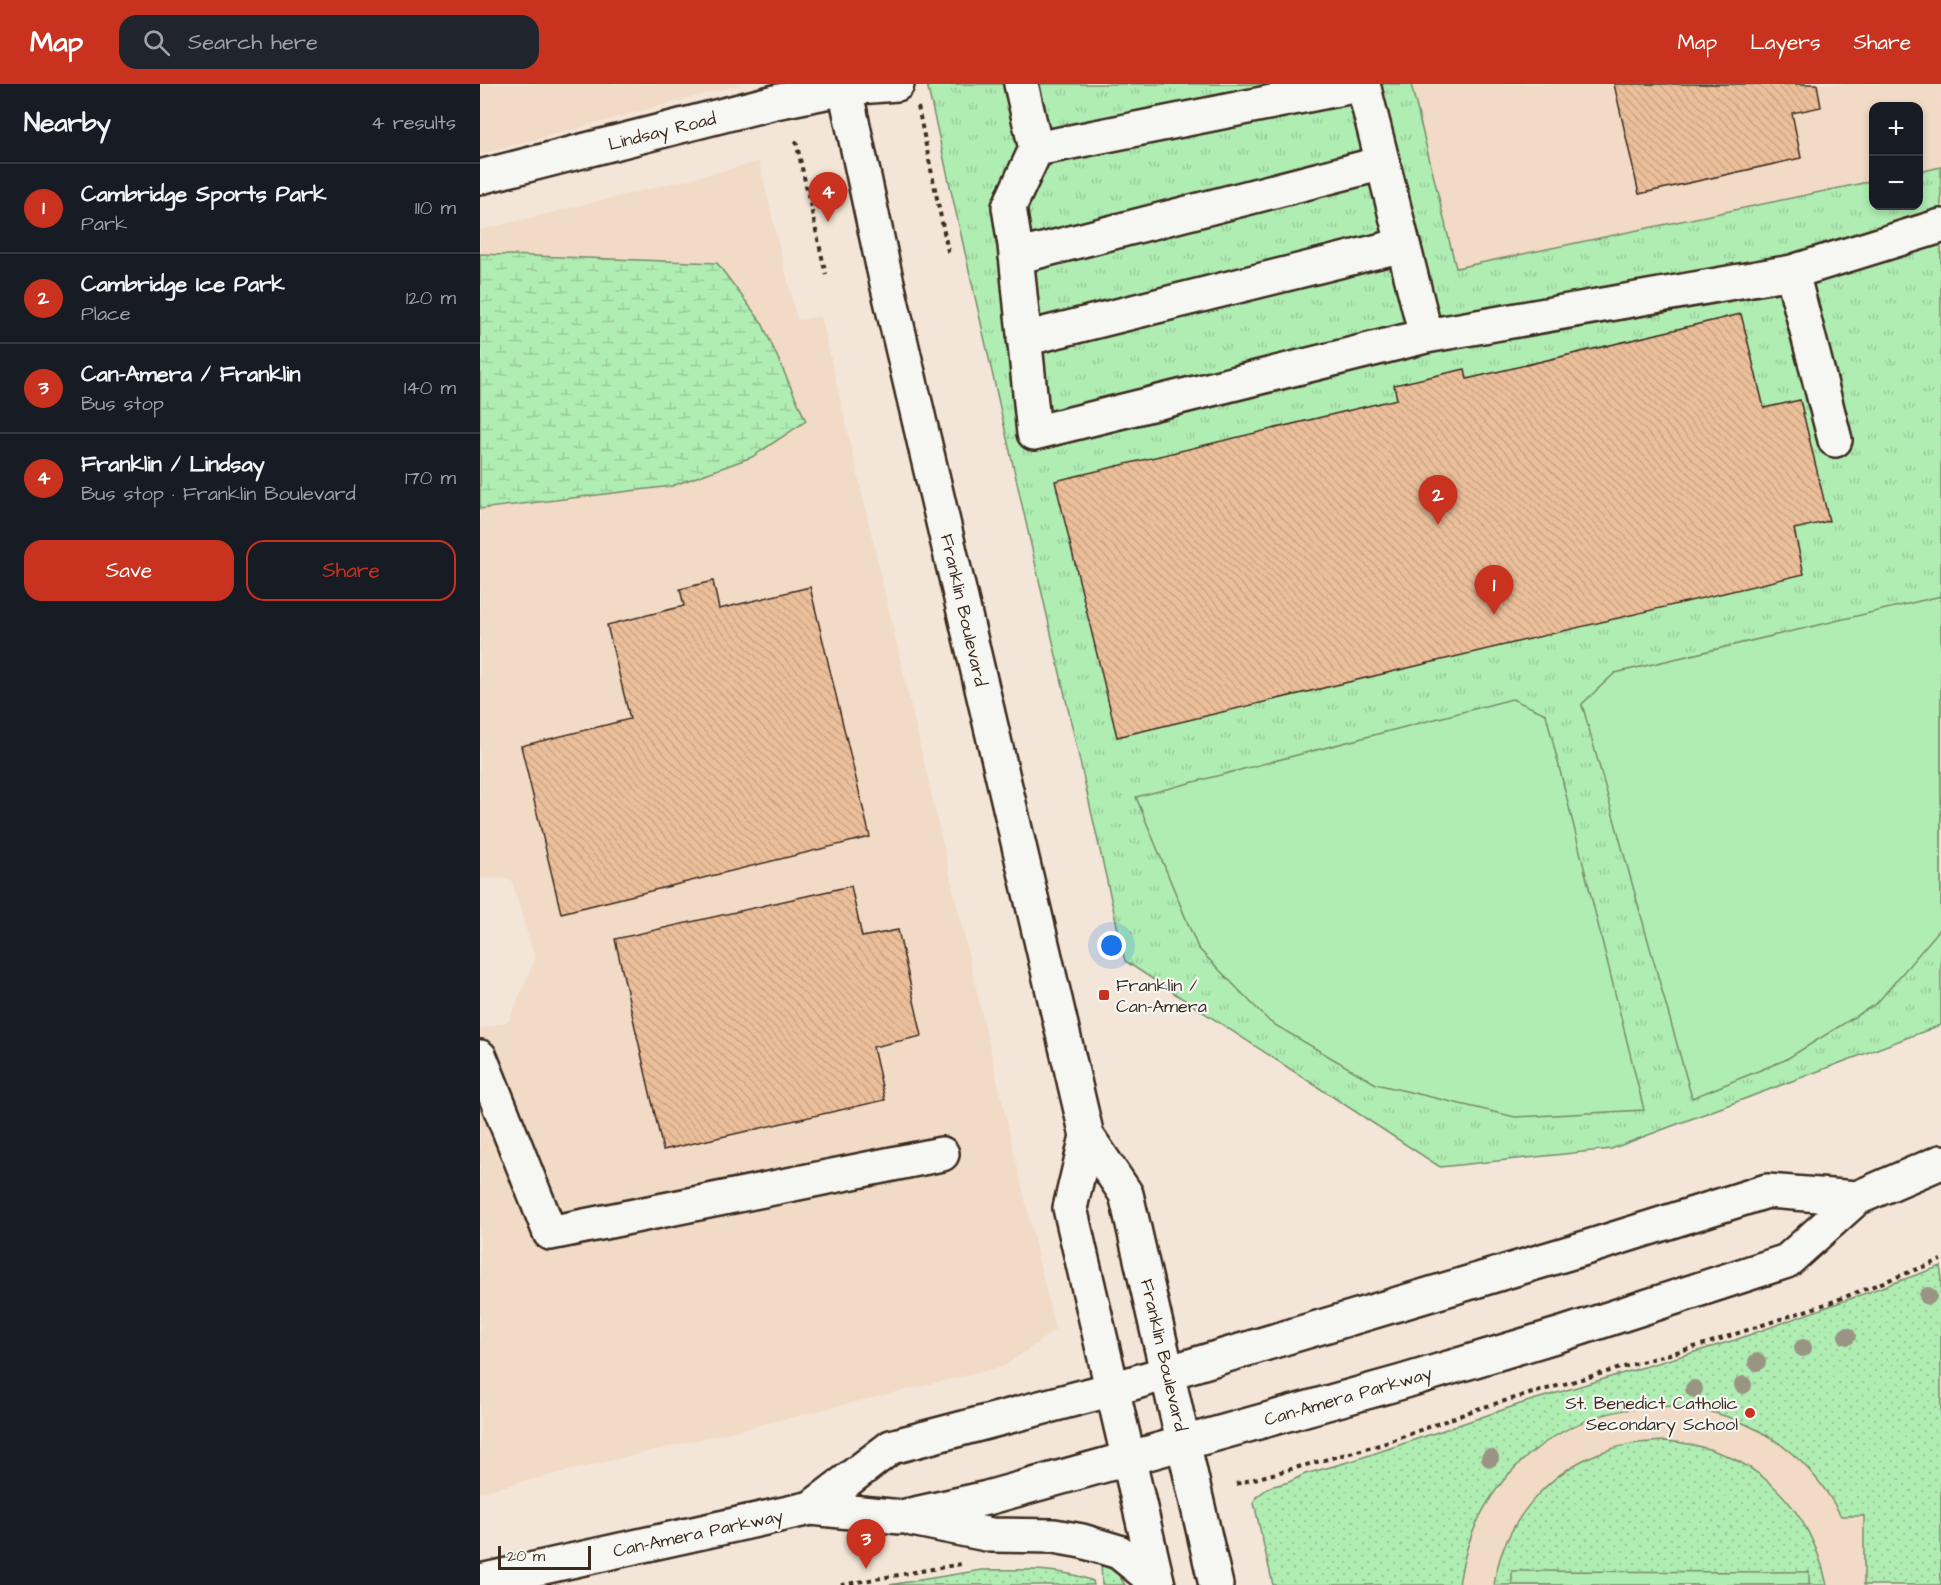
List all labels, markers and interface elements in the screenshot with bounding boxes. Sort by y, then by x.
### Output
search box [119,15,539,69]
text: Map [30,23,83,62]
icon: search [140,26,173,59]
text: Search here [188,27,318,58]
text: Map [1677,28,1717,57]
text: Layers [1750,28,1820,57]
text: Share [1853,28,1911,57]
map controls [1869,102,1923,210]
button: + [1869,102,1923,156]
text: Nearby [24,105,111,141]
street label: Lindsay Road [606,106,719,158]
text: 4 results [371,109,456,137]
button: − [1869,156,1923,210]
pin: 4 [808,172,848,222]
text: Cambridge Sports Park [81,179,327,210]
text: 1 [42,194,45,222]
text: 110 m [415,194,456,222]
text: Park [81,210,127,238]
text: Cambridge Ice Park [81,269,285,300]
text: 2 [38,284,49,312]
text: 120 m [406,284,456,312]
text: Place [81,300,131,328]
text: Can-Amera / Franklin [81,359,301,390]
text: 3 [38,374,49,402]
text: 140 m [404,374,456,402]
text: Bus stop [81,390,164,418]
text: Franklin / Lindsay [81,449,265,480]
text: 4 [37,464,50,492]
text: 170 m [405,464,456,492]
pin: 2 [1418,476,1458,525]
text: Bus stop · Franklin Boulevard [81,480,356,508]
street label: Franklin Boulevard [934,531,993,689]
button: Save [24,540,234,601]
button: Share [246,540,456,601]
pin: 1 [1474,566,1514,615]
your location [1097,931,1126,960]
place label: Franklin / Can-Amera [1116,973,1207,1019]
marker: Franklin / Can-Amera [1097,988,1111,1002]
street label: Franklin Boulevard [1134,1276,1193,1434]
street label: Can-Amera Parkway [1261,1361,1435,1433]
place label: St. Benedict Catholic Secondary School [1565,1391,1738,1438]
marker: St. Benedict Catholic Secondary School [1743,1406,1757,1420]
street label: Can-Amera Parkway [611,1503,786,1565]
pin: 3 [846,1520,886,1569]
scale bar [498,1543,591,1570]
text: 20 m [507,1545,545,1567]

